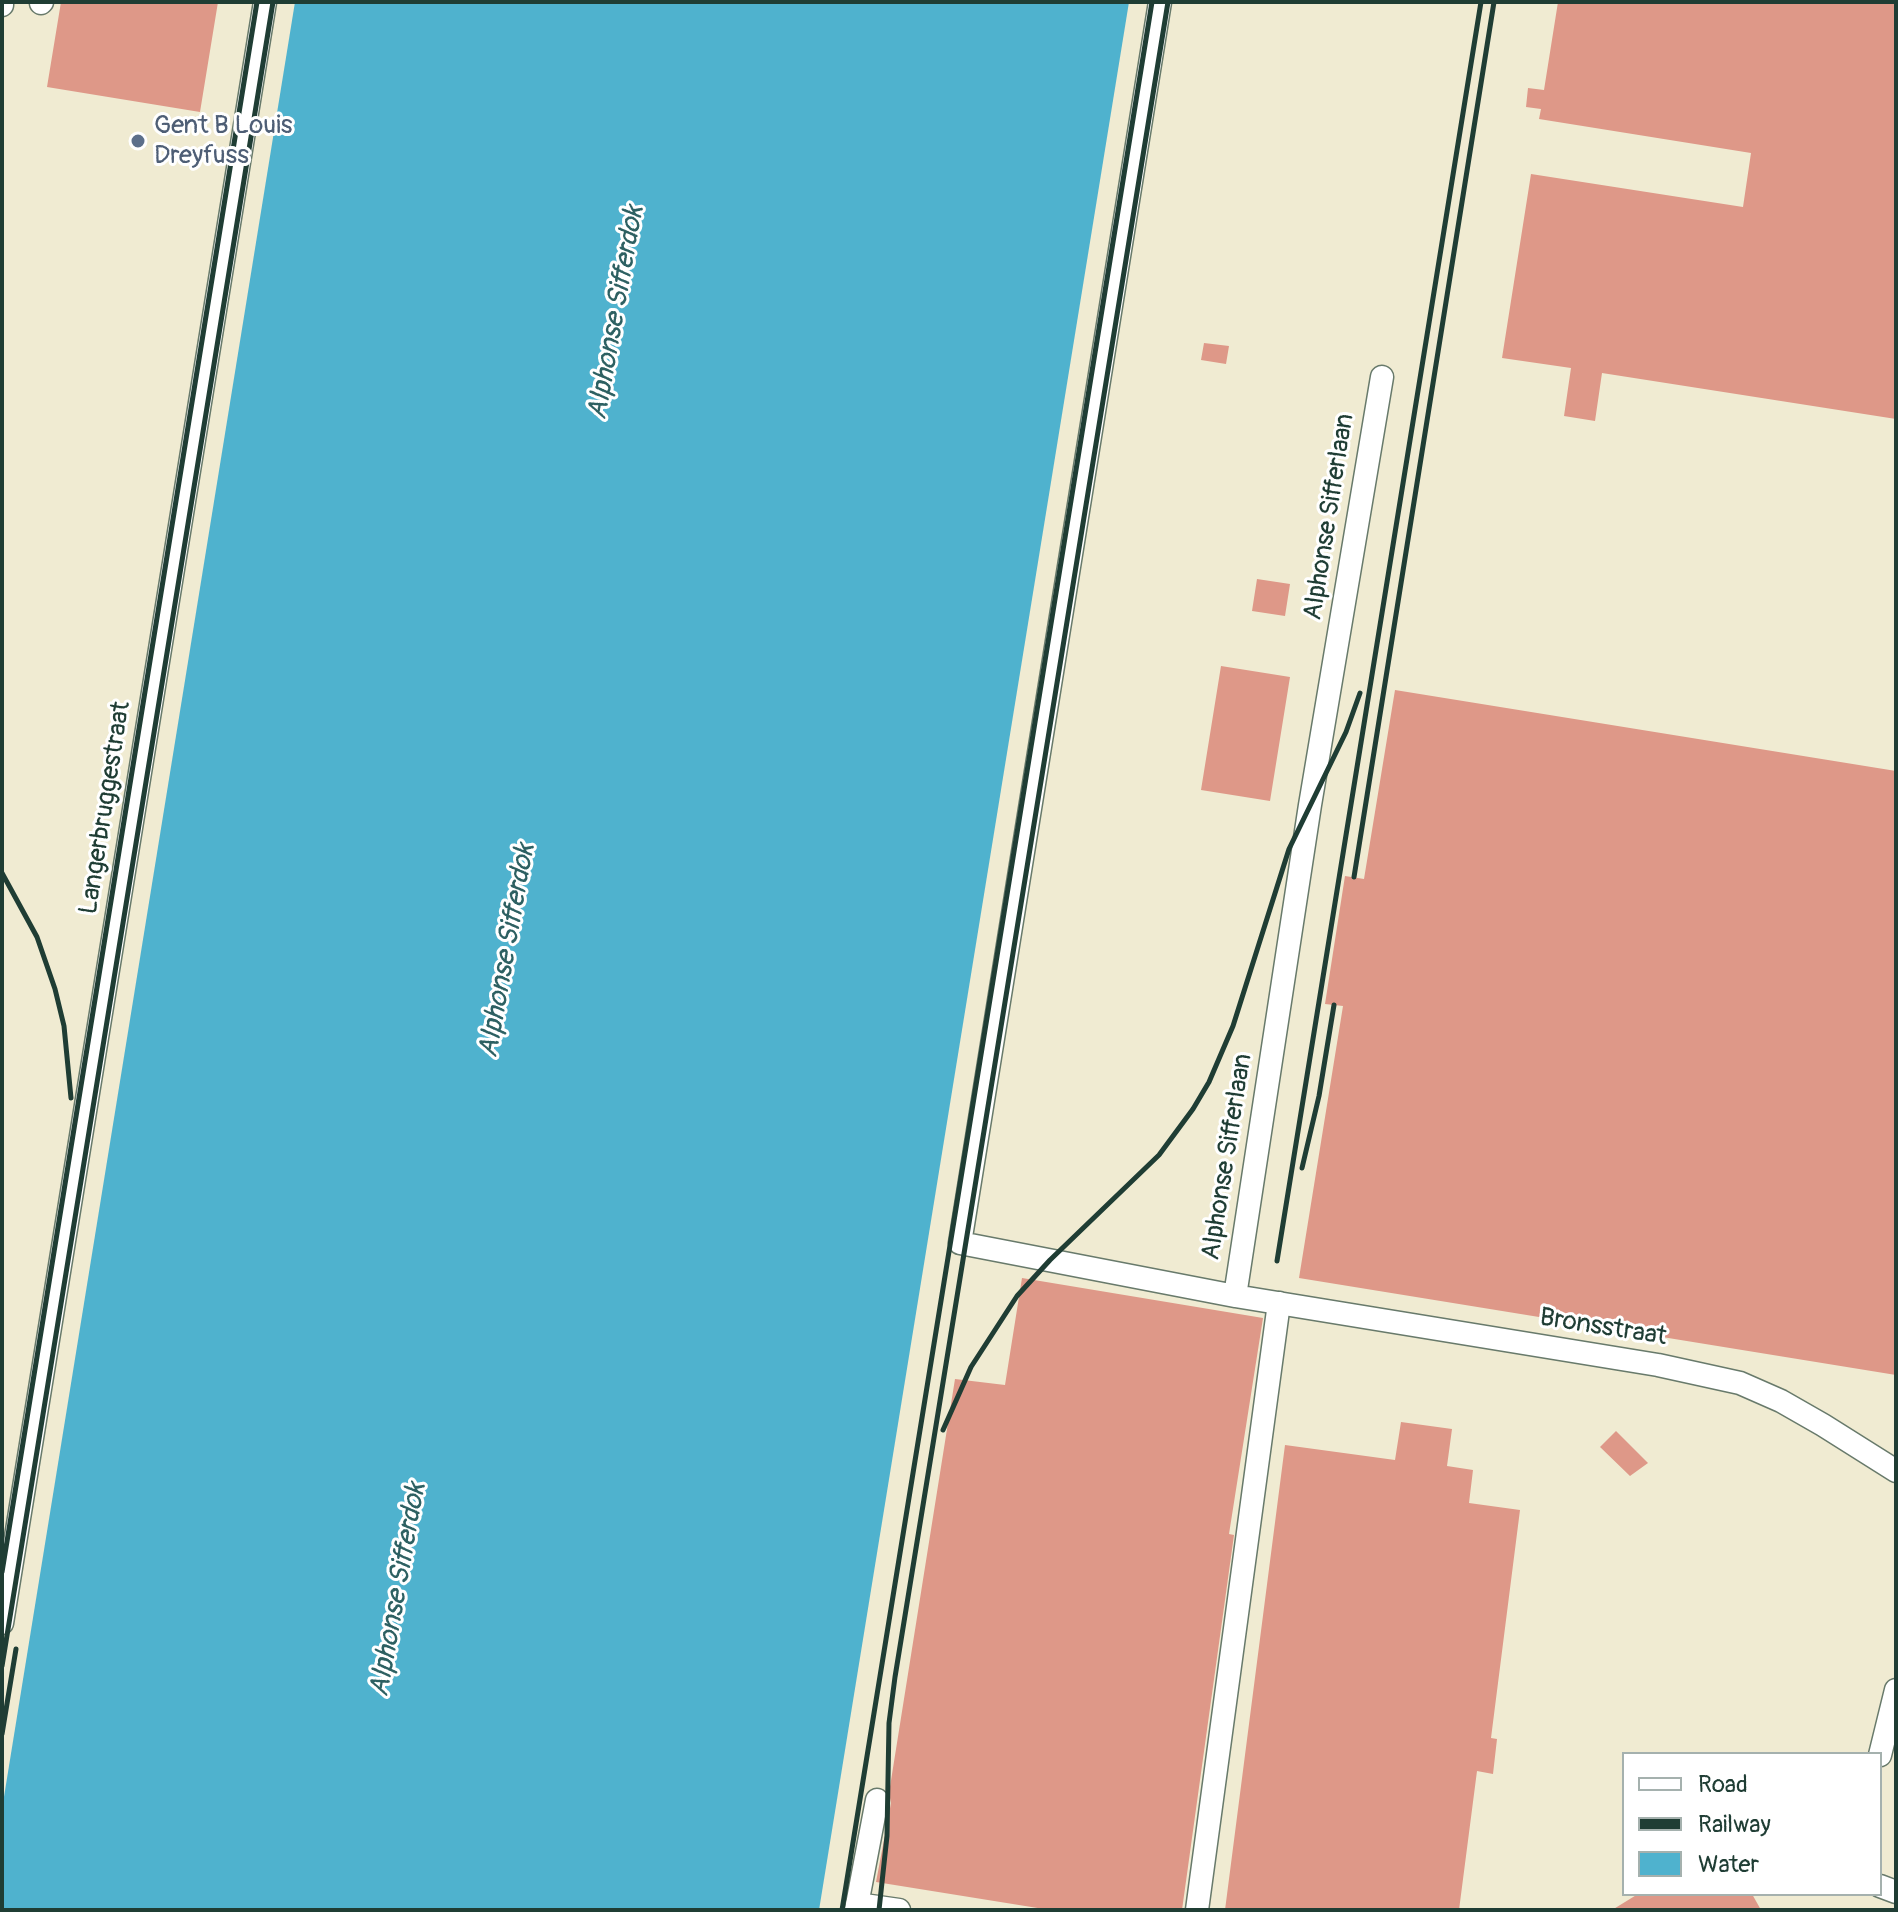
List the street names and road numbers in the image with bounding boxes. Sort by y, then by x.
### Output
street label: Alphonse Sifferlaan [1298,411,1362,623]
street label: Langerbruggestraat [74,699,138,917]
street label: Alphonse Sifferlaan [1196,1051,1260,1263]
street label: Bronsstraat [1537,1303,1669,1353]

